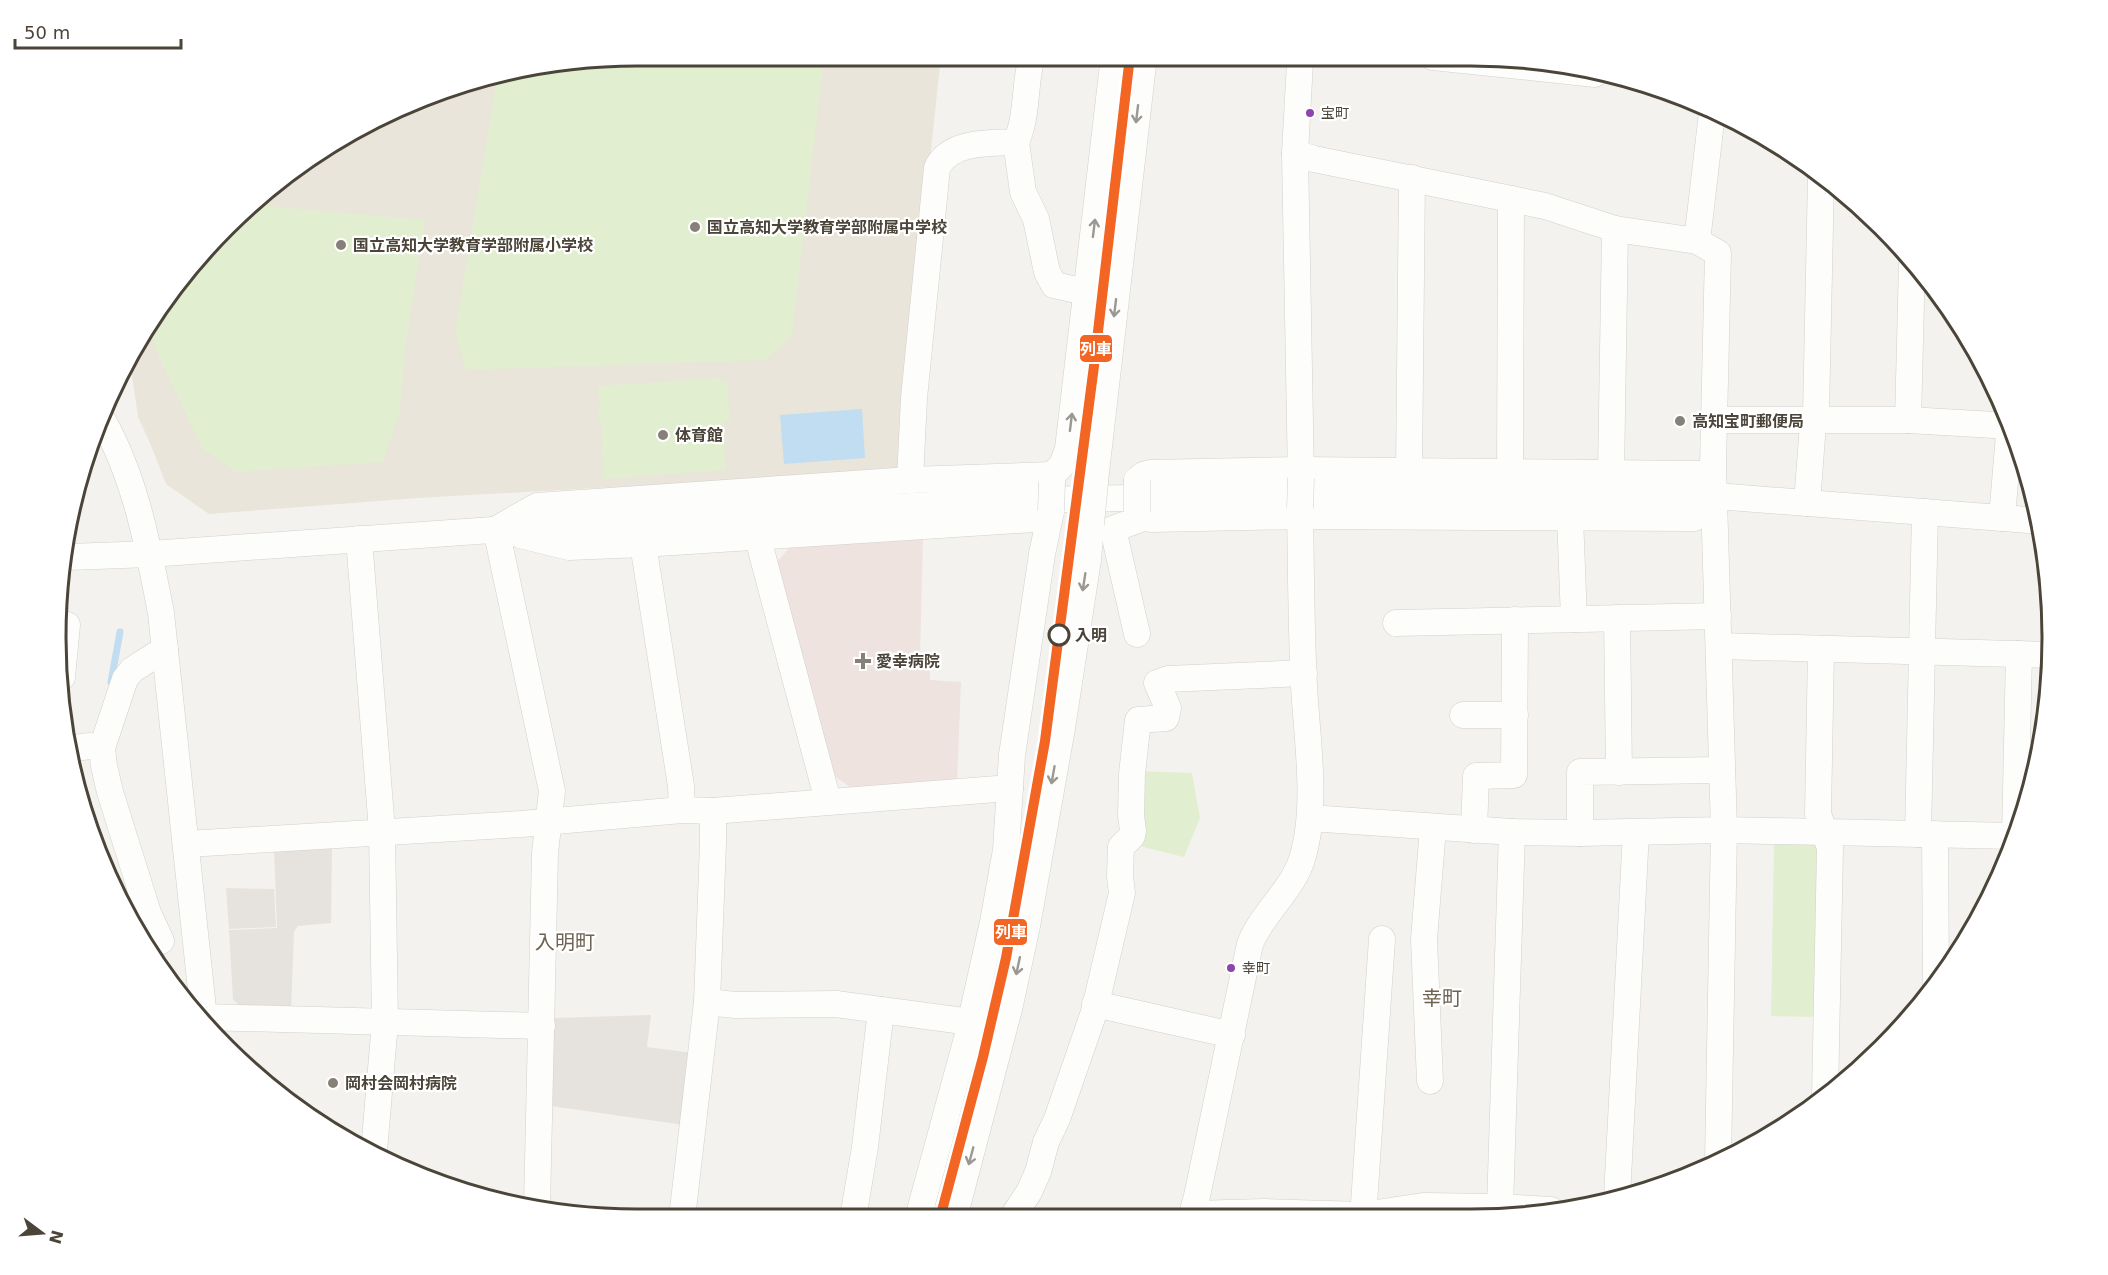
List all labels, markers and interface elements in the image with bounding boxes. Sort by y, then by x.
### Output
scale bar [15,12,182,50]
text: 50 m [24,22,70,43]
one-way arrow [1132,104,1143,124]
place label: 宝町 [1321,105,1349,121]
marker: 宝町 [1304,107,1316,119]
place label: 国立高知大学教育学部附属中学校 [707,218,947,237]
one-way arrow [1089,218,1100,238]
marker: 国立高知大学教育学部附属中学校 [688,220,702,234]
place label: 国立高知大学教育学部附属小学校 [353,236,593,255]
marker: 国立高知大学教育学部附属小学校 [334,238,348,252]
one-way arrow [1109,298,1120,317]
line badge: 列車 [1079,334,1113,363]
text: 列車 [1080,340,1112,359]
one-way arrow [1066,412,1077,432]
place label: 高知宝町郵便局 [1692,412,1804,431]
marker: 高知宝町郵便局 [1673,414,1687,428]
place label: 体育館 [675,426,723,445]
marker: 体育館 [656,428,670,442]
one-way arrow [1079,572,1090,591]
marker: 入明 [1048,624,1070,646]
place label: 入明 [1075,626,1107,645]
marker: 愛幸病院 [854,652,872,670]
place label: 愛幸病院 [876,652,940,671]
one-way arrow [1048,764,1059,784]
line badge: 列車 [993,918,1028,946]
text: 列車 [995,923,1027,942]
district label: 入明町 [535,930,595,954]
one-way arrow [1012,956,1023,976]
place label: 幸町 [1242,960,1270,976]
marker: 幸町 [1225,962,1237,974]
district label: 幸町 [1422,986,1462,1010]
place label: 岡村会岡村病院 [345,1074,457,1093]
marker: 岡村会岡村病院 [326,1076,340,1090]
one-way arrow [965,1146,976,1165]
north arrow [12,1203,72,1263]
text: N [45,1228,67,1246]

